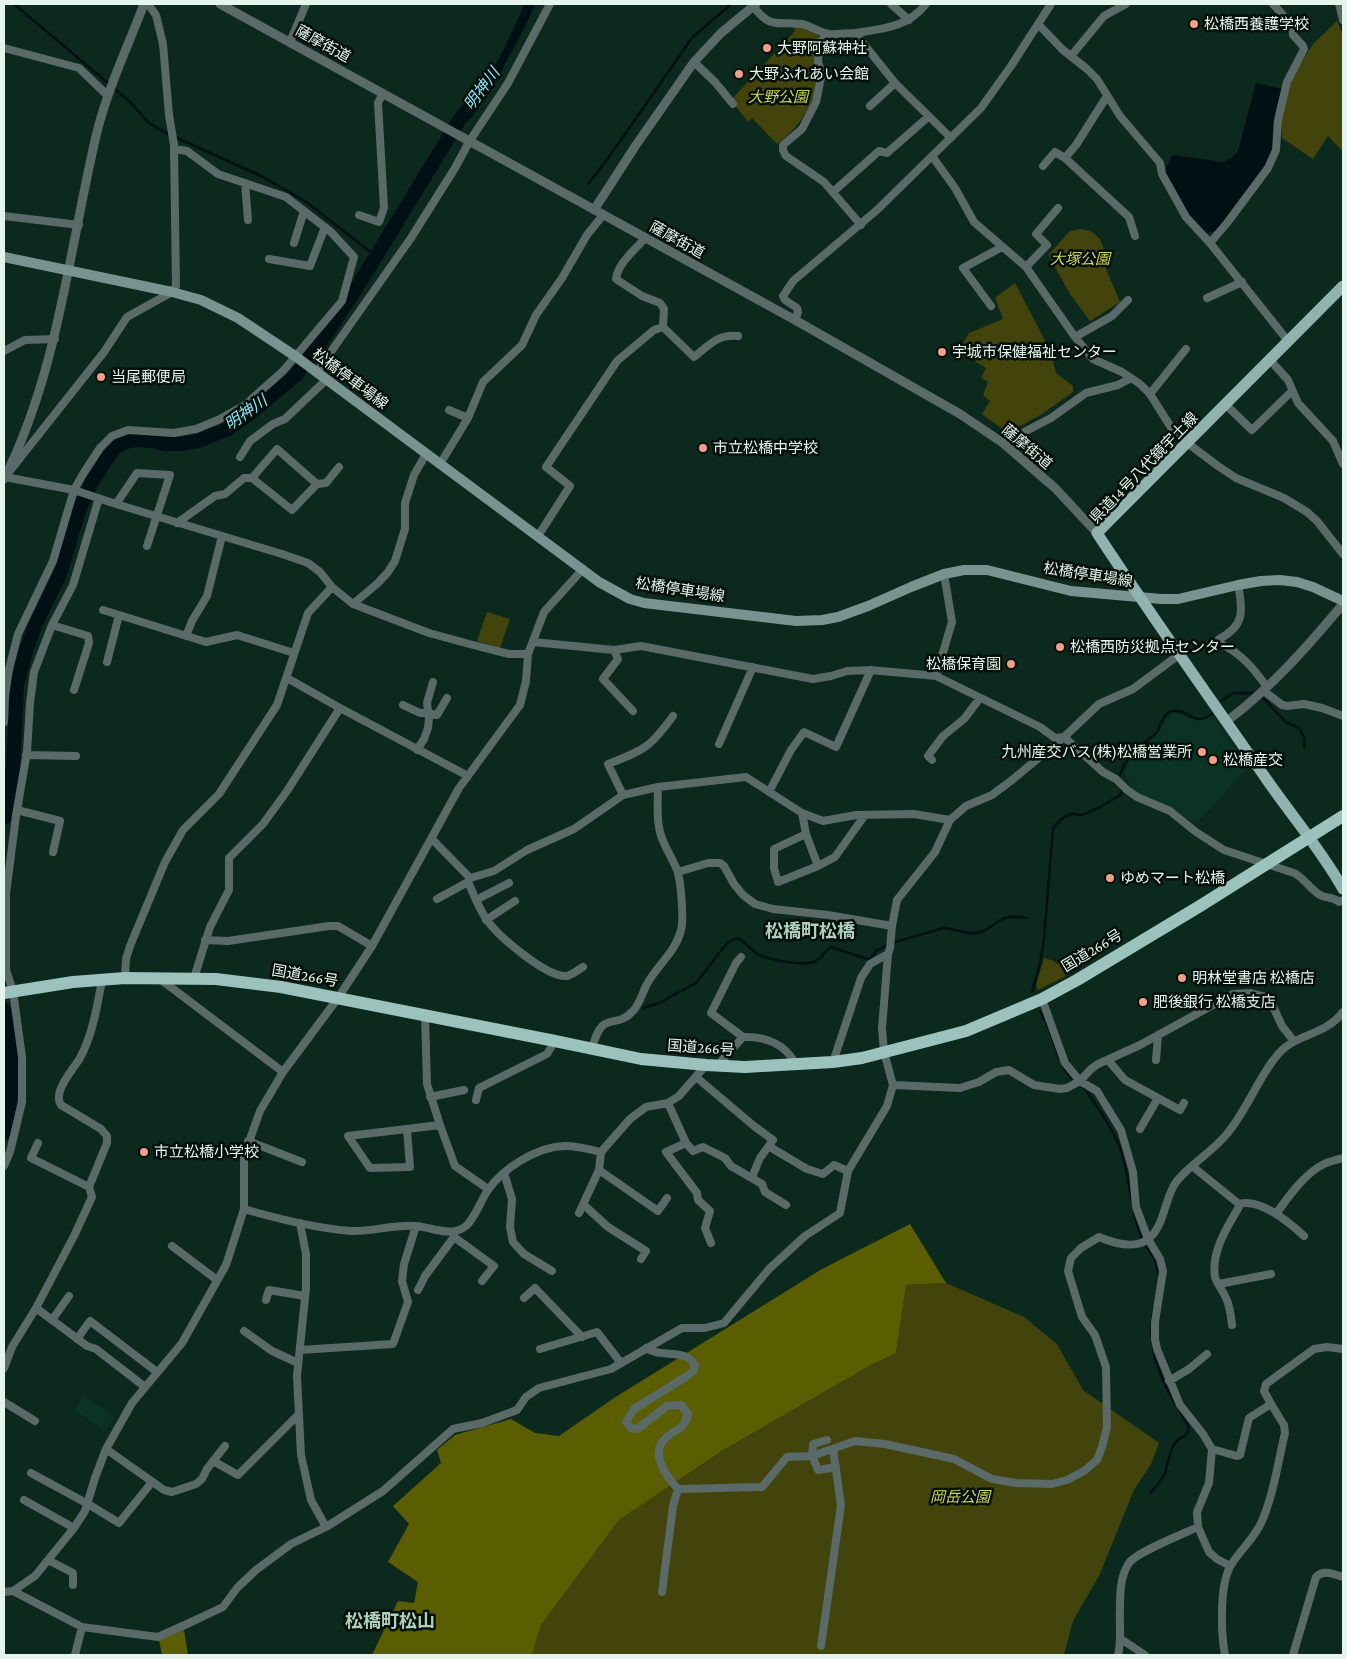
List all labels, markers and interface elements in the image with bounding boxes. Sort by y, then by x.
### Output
place label: 松橋西養護学校 [1204,15,1309,33]
marker: 松橋西養護学校 [1188,18,1200,30]
street label: 薩摩街道 [292,22,354,66]
place label: 大野阿蘇神社 [777,39,867,57]
marker: 大野阿蘇神社 [761,42,773,54]
water label: 明神川 [460,64,504,114]
place label: 大野ふれあい会館 [749,65,869,83]
marker: 大野ふれあい会館 [733,68,745,80]
park label: 大野公園 [748,88,808,106]
street label: 薩摩街道 [646,218,708,262]
park label: 大塚公園 [1050,250,1110,268]
place label: 宇城市保健福祉センター [952,343,1117,361]
street label: 松橋停車場線 [309,345,391,413]
marker: 宇城市保健福祉センター [936,346,948,358]
place label: 当尾郵便局 [111,368,186,386]
marker: 当尾郵便局 [95,371,107,383]
water label: 明神川 [221,391,271,435]
street label: 県道14号八代鏡宇土線 [1086,409,1202,527]
street label: 薩摩街道 [998,421,1056,473]
place label: 市立松橋中学校 [713,439,818,457]
marker: 市立松橋中学校 [697,442,709,454]
street label: 松橋停車場線 [1042,559,1134,591]
street label: 松橋停車場線 [634,574,726,606]
place label: 松橋西防災拠点センター [1070,638,1235,656]
marker: 松橋西防災拠点センター [1054,641,1066,653]
place label: 松橋保育園 [926,655,1001,673]
marker: 松橋保育園 [1005,658,1017,670]
place label: 九州産交バス(株)松橋営業所 [1001,743,1192,761]
marker: 九州産交バス(株)松橋営業所 [1196,746,1208,758]
place label: 松橋産交 [1223,751,1283,769]
marker: 松橋産交 [1207,754,1219,766]
place label: ゆめマート松橋 [1120,869,1225,887]
marker: ゆめマート松橋 [1104,872,1116,884]
district label: 松橋町松橋 [765,920,855,942]
street label: 国道266号 [1058,926,1126,976]
street label: 国道266号 [270,961,340,991]
place label: 明林堂書店 松橋店 [1192,969,1315,987]
marker: 明林堂書店 松橋店 [1176,972,1188,984]
place label: 肥後銀行 松橋支店 [1153,993,1276,1011]
marker: 肥後銀行 松橋支店 [1137,996,1149,1008]
street label: 国道266号 [667,1037,735,1059]
place label: 市立松橋小学校 [154,1143,259,1161]
marker: 市立松橋小学校 [138,1146,150,1158]
park label: 岡岳公園 [930,1488,990,1506]
district label: 松橋町松山 [345,1610,435,1632]

